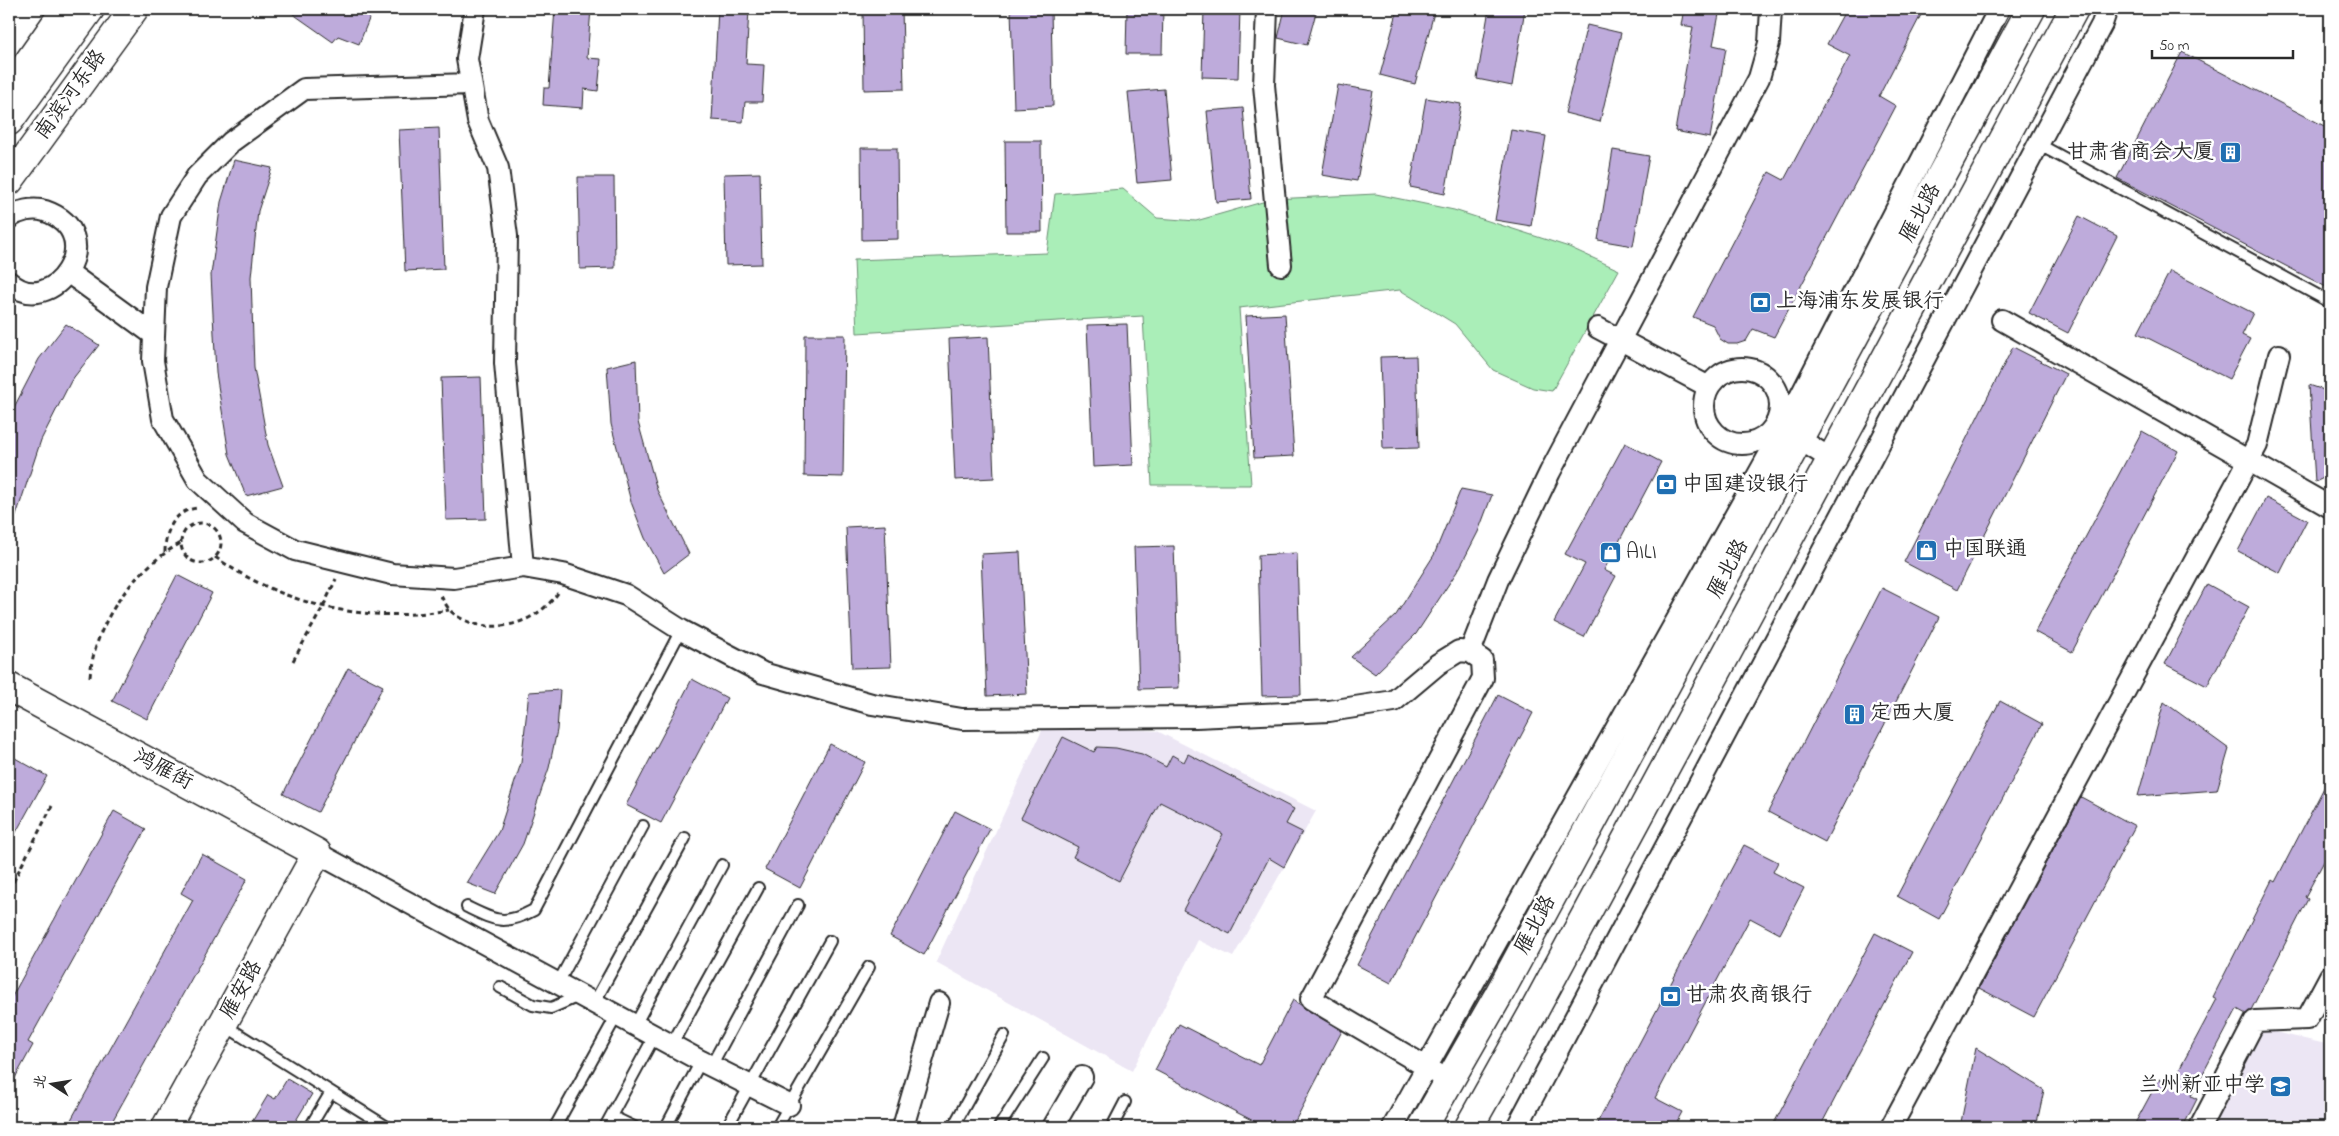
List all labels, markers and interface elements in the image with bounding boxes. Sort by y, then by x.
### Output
scale bar [2152,28,2293,60]
text: 50 m [2159,35,2190,57]
street label: 南滨河东路 [28,44,114,146]
place label: 甘肃省商会大厦 [2067,138,2214,168]
building icon: 甘肃省商会大厦 [2218,141,2242,165]
street label: 雁北路 [1893,178,1949,248]
place label: 上海浦东发展银行 [1776,287,1944,317]
bank icon: 上海浦东发展银行 [1748,290,1772,314]
place label: 中国建设银行 [1682,470,1808,500]
bank icon: 中国建设银行 [1654,473,1678,497]
street label: 雁北路 [1701,534,1757,604]
place label: 中国联通 [1943,535,2027,565]
place label: AILI [1626,538,1657,568]
shop icon: 中国联通 [1915,538,1939,562]
shop icon: AILI [1598,541,1622,565]
place label: 定西大厦 [1870,699,1954,729]
building icon: 定西大厦 [1842,702,1866,726]
street label: 鸿雁街 [128,742,198,798]
street label: 雁北路 [1508,890,1564,960]
street label: 雁安路 [214,955,270,1025]
place label: 甘肃农商银行 [1686,981,1812,1011]
bank icon: 甘肃农商银行 [1658,984,1682,1008]
north arrow [28,1058,78,1108]
place label: 兰州新亚中学 [2139,1071,2265,1101]
text: 北 [29,1073,52,1091]
school or university icon: 兰州新亚中学 [2269,1074,2293,1098]

